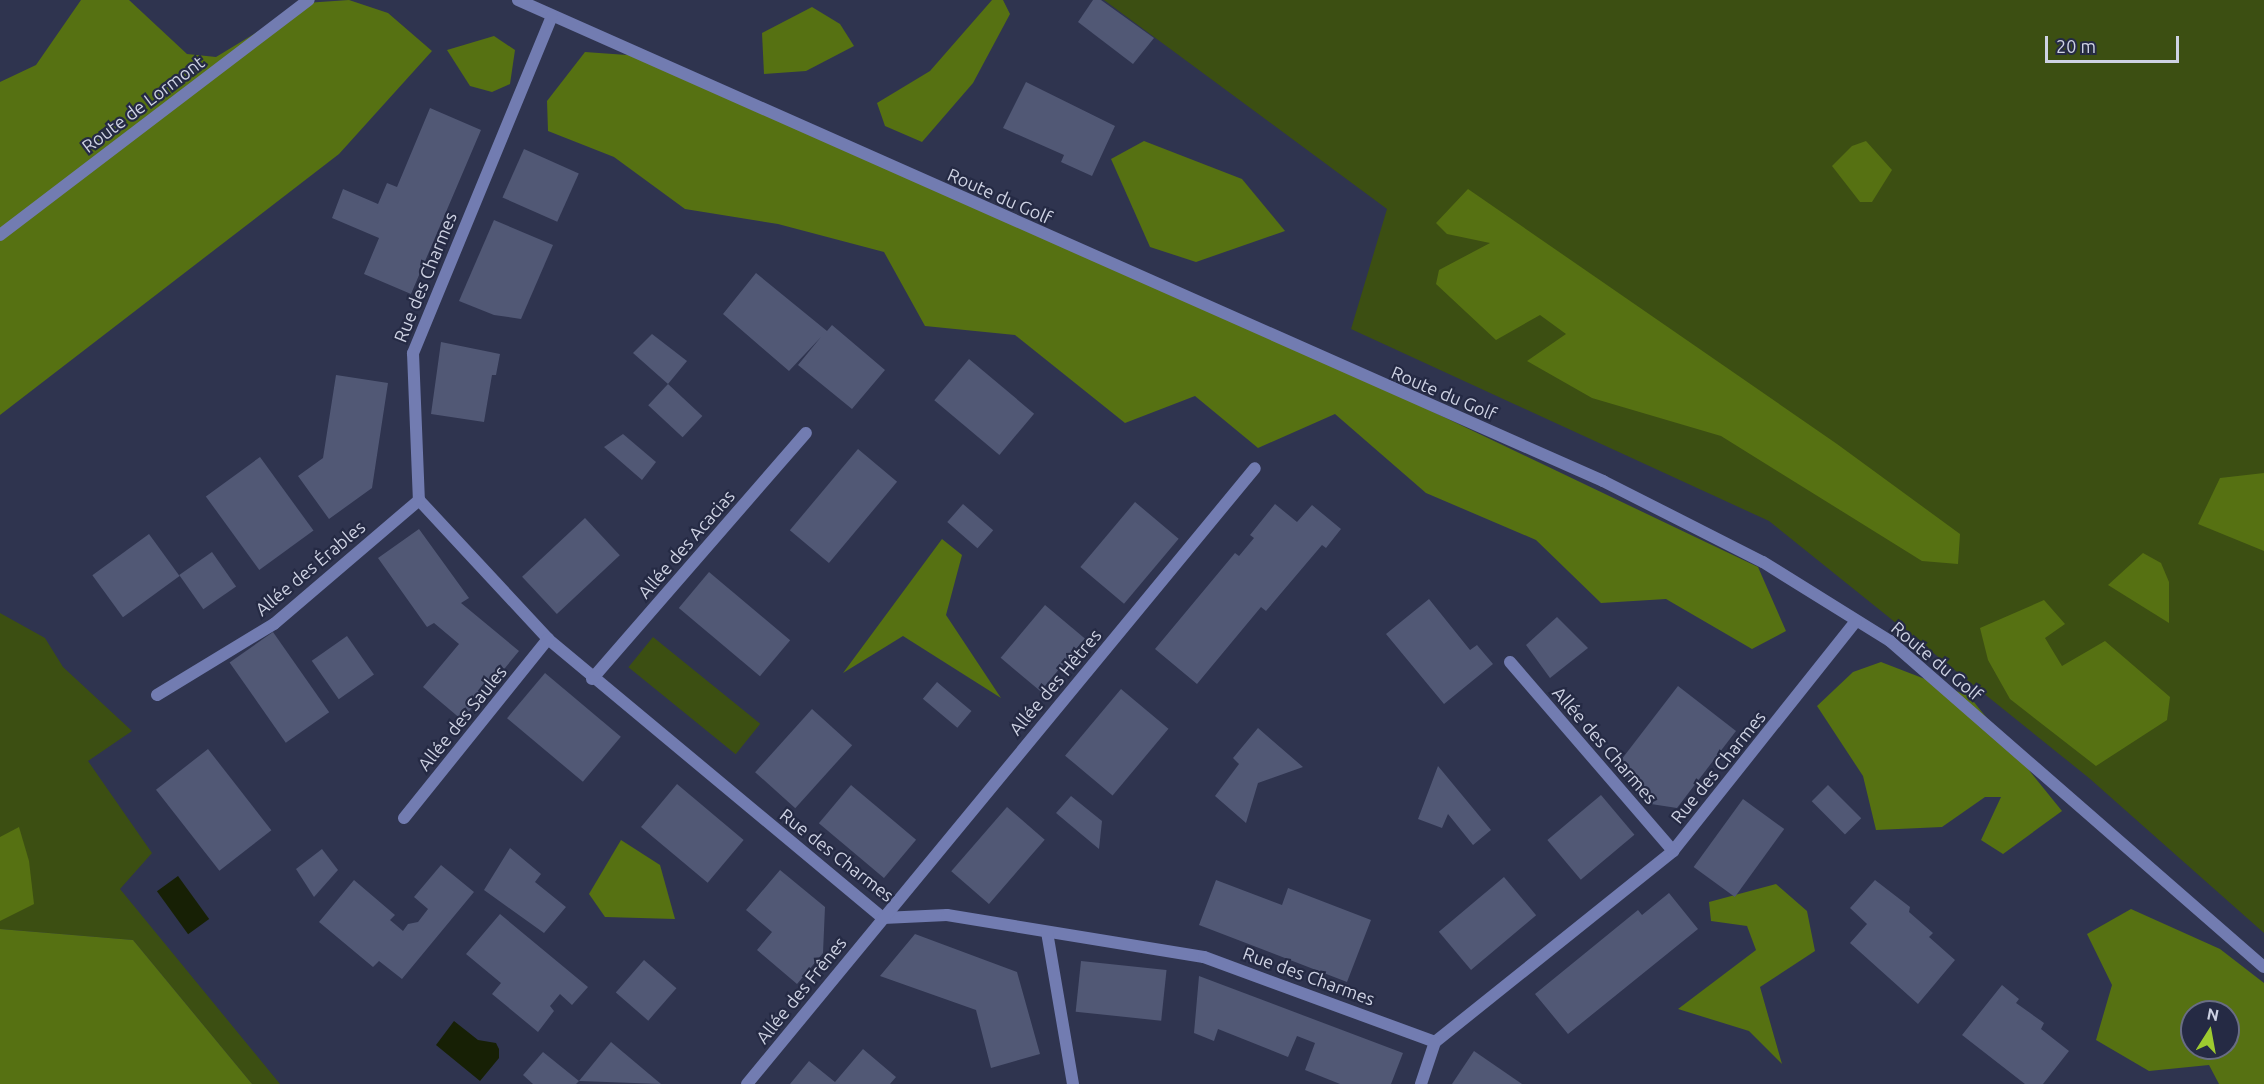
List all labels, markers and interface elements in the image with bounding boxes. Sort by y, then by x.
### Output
scale bar [2048,24,2182,62]
text: 20 m [2056,36,2096,56]
street label: Route de Lormont [78,51,208,157]
street label: Route du Golf [944,163,1056,229]
street label: Rue des Charmes [389,209,461,345]
street label: Route du Golf [1388,361,1500,425]
street label: Allée des Acacias [633,485,739,603]
street label: Allée des Érables [251,516,369,620]
street label: Route du Golf [1887,617,1987,705]
street label: Allée des Hêtres [1004,625,1106,739]
street label: Allée des Saules [413,661,511,775]
street label: Allée des Charmes [1548,682,1662,808]
street label: Rue des Charmes [1666,706,1770,828]
street label: Rue des Charmes [776,804,898,906]
street label: Allée des Frênes [751,932,851,1048]
street label: Rue des Charmes [1240,942,1378,1010]
north arrow [2180,1000,2240,1060]
text: N [2205,1004,2221,1024]

